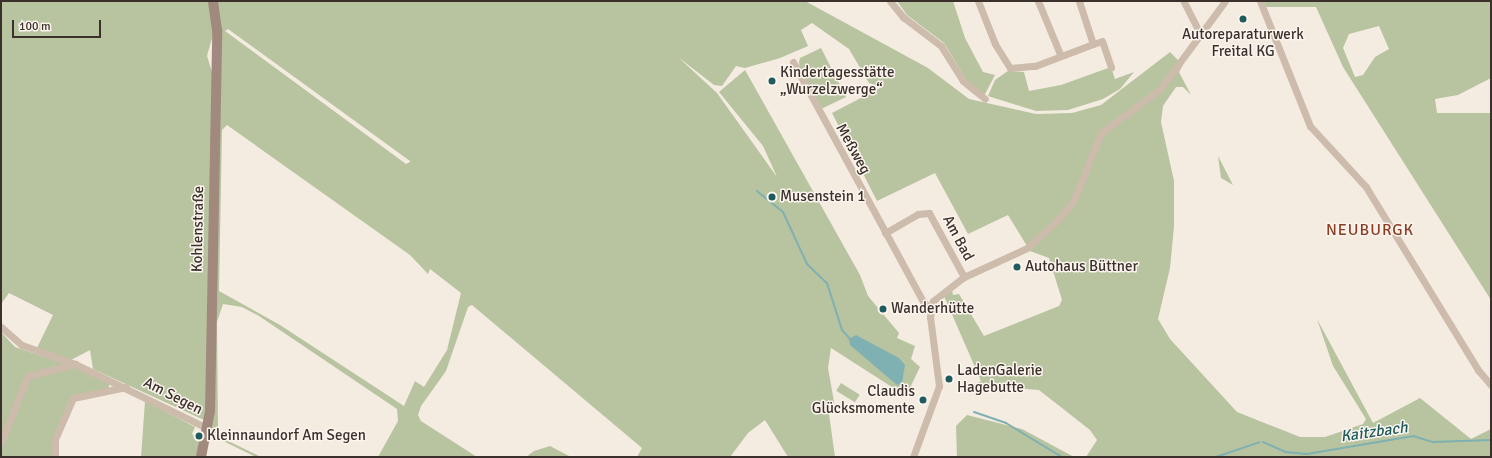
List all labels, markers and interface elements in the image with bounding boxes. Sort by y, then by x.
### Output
scale bar [14,12,103,38]
marker: Autoreparaturwerk Freital KG [1238,14,1248,24]
text: 100 m [19,19,51,34]
place label: Autoreparaturwerk Freital KG [1182,25,1304,60]
place label: Kindertagesstätte „Wurzelzwerge“ [780,63,894,98]
marker: Kindertagesstätte „Wurzelzwerge“ [767,76,777,86]
street label: Meßweg [832,121,874,177]
street label: Kohlenstraße [188,186,208,272]
place label: Musenstein 1 [780,188,865,206]
marker: Musenstein 1 [767,192,777,202]
street label: Am Bad [939,212,977,264]
district label: NEUBURGK [1326,220,1414,240]
place label: Autohaus Büttner [1025,258,1138,276]
marker: Autohaus Büttner [1012,262,1022,272]
place label: Wanderhütte [891,300,974,318]
marker: Wanderhütte [878,304,888,314]
place label: LadenGalerie Hagebutte [957,361,1042,396]
street label: Am Segen [140,373,206,419]
marker: LadenGalerie Hagebutte [944,374,954,384]
place label: Claudis Glücksmomente [812,382,915,417]
marker: Claudis Glücksmomente [918,395,928,405]
water label: Kaitzbach [1339,418,1409,446]
place label: Kleinnaundorf Am Segen [207,427,366,445]
marker: Kleinnaundorf Am Segen [194,431,204,441]

